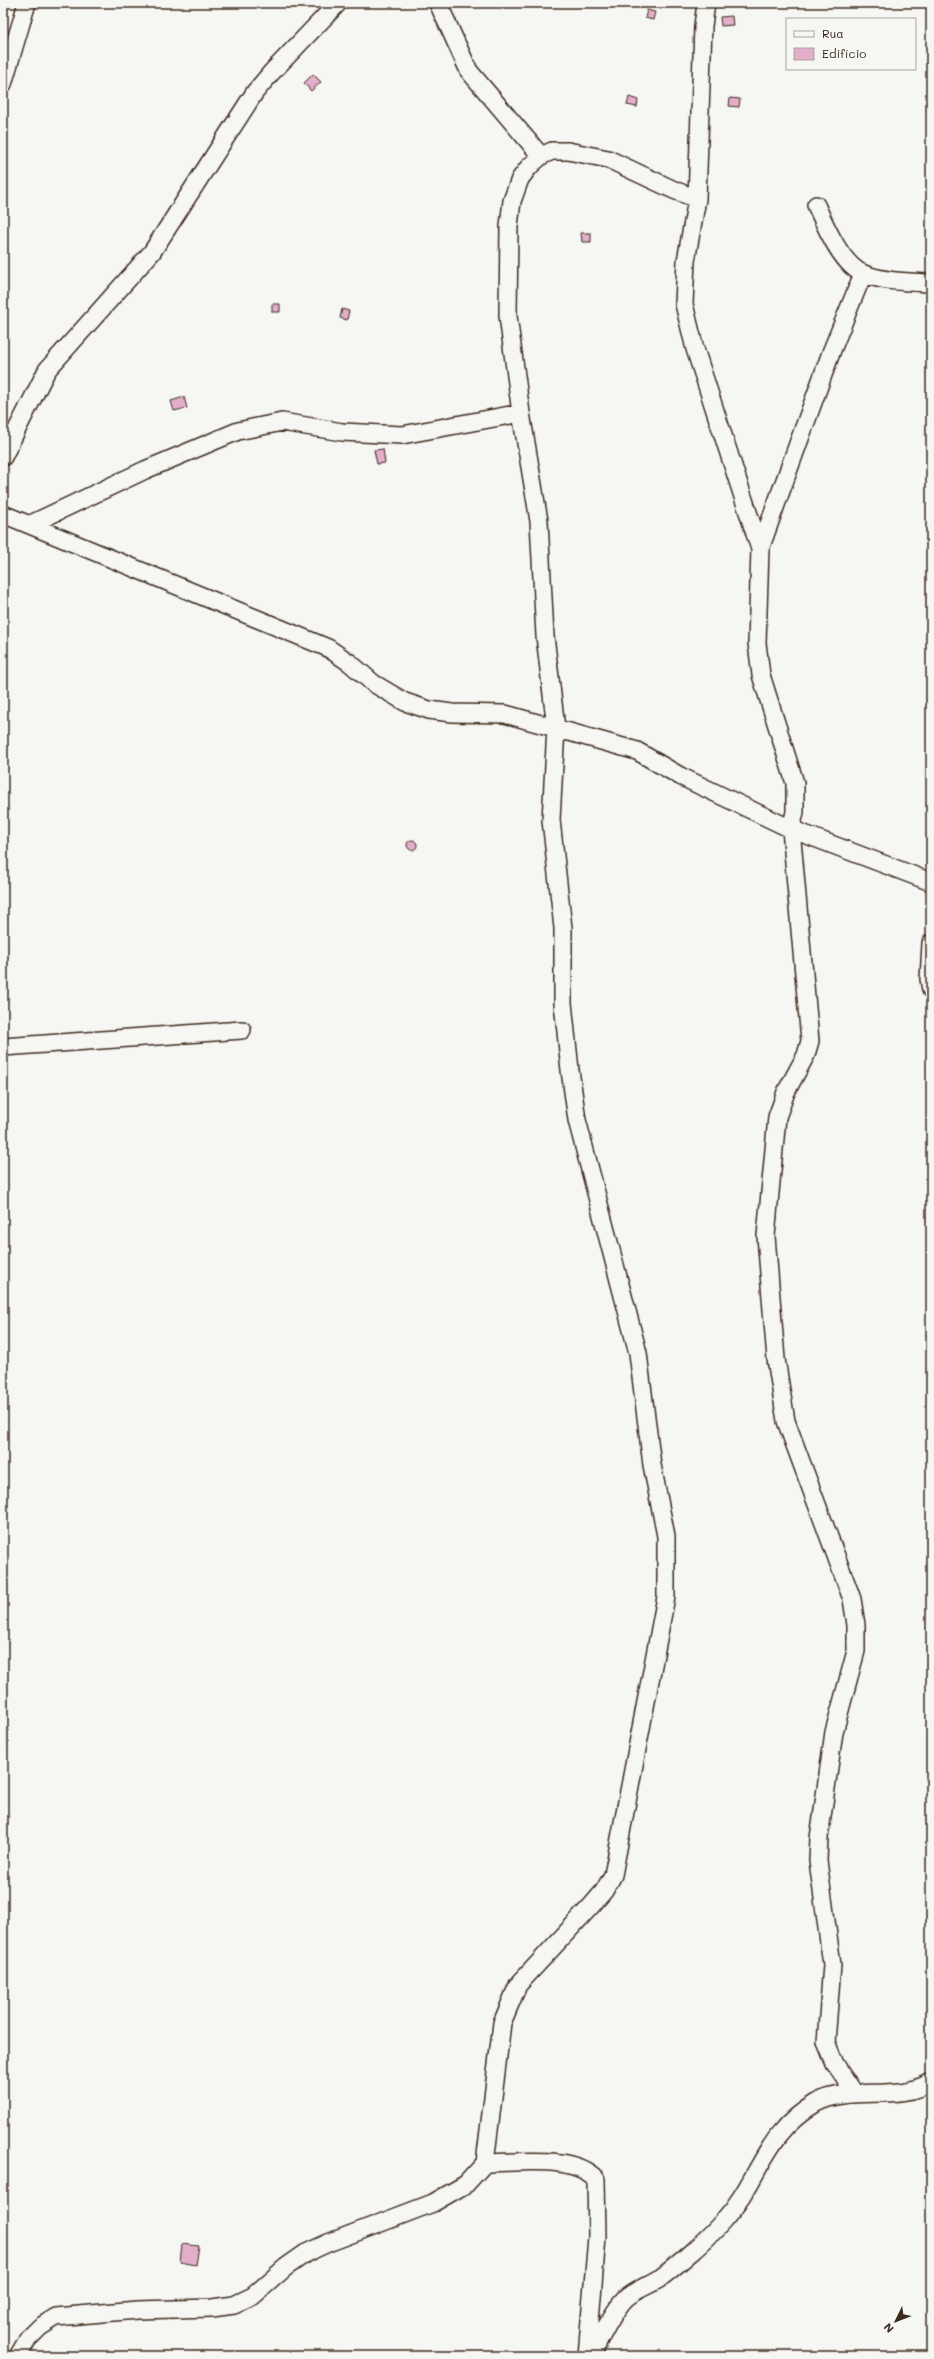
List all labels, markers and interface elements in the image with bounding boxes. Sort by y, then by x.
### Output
legend [786,18,916,70]
text: Rua [822,25,844,41]
text: Edifício [822,45,866,61]
north arrow [876,2301,916,2341]
text: N [880,2320,897,2336]

